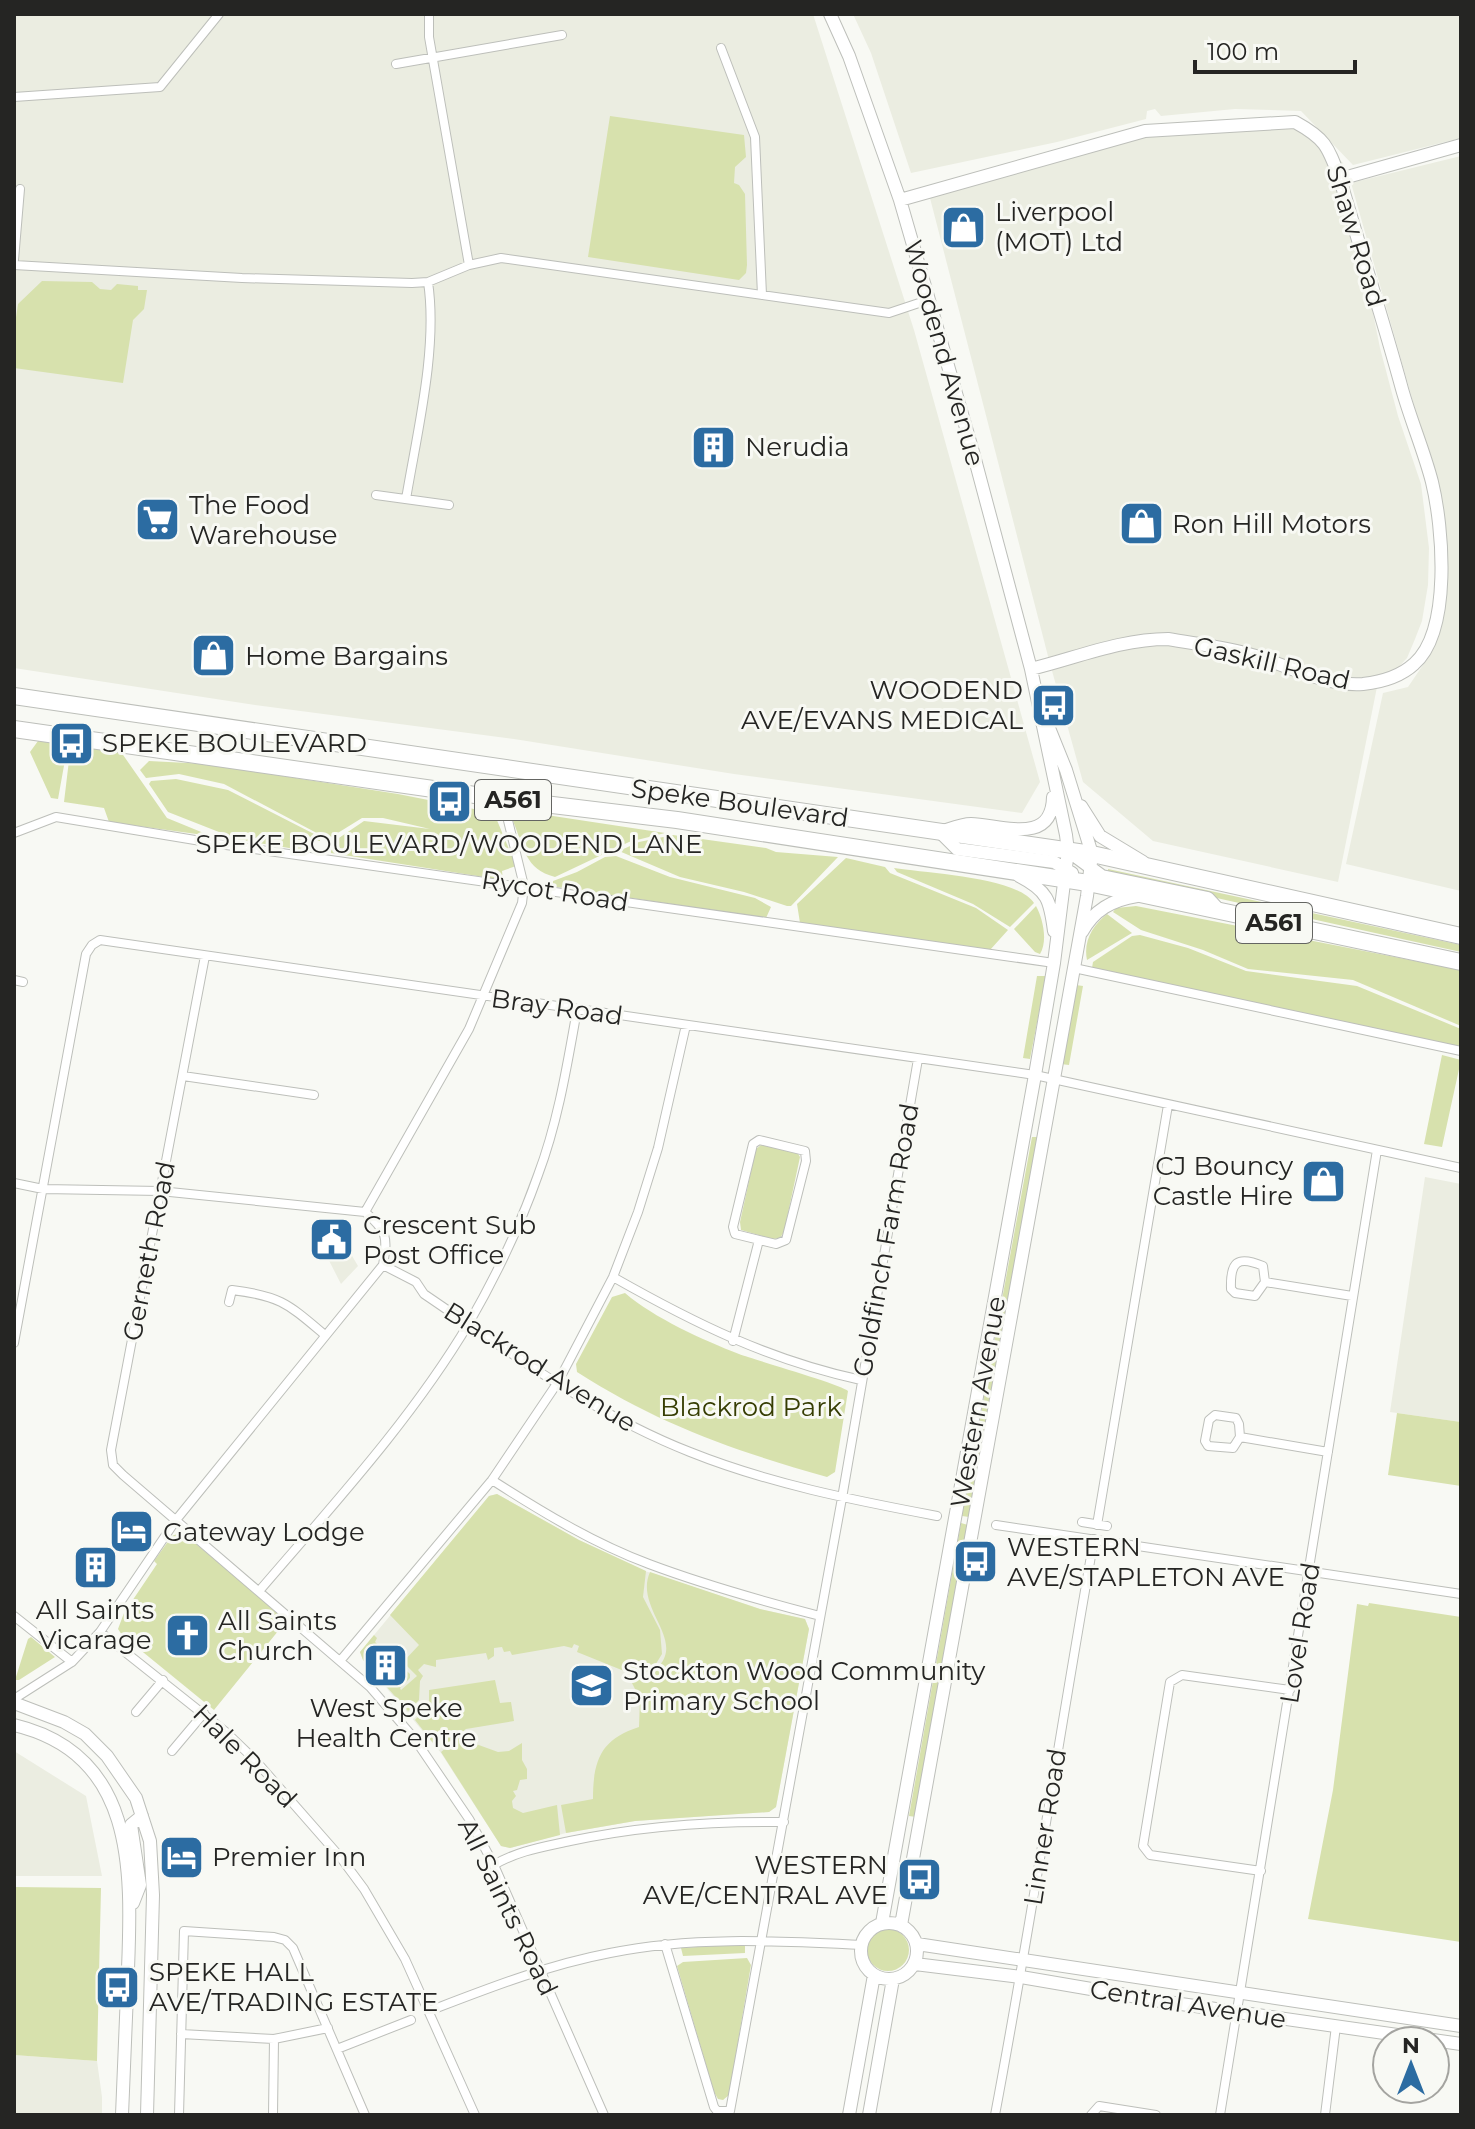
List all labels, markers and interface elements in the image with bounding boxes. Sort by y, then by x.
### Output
scale bar [1195,24,1355,74]
text: 100 m [1207,37,1279,66]
street label: Shaw Road [1319,161,1393,311]
place label: Liverpool (MOT) Ltd [995,196,1123,258]
shop icon: Liverpool (MOT) Ltd [940,203,988,251]
street label: Woodend Avenue [896,236,992,470]
building icon: Nerudia [690,423,738,471]
place label: Nerudia [745,431,850,463]
place label: The Food Warehouse [189,489,337,551]
supermarket icon: The Food Warehouse [134,496,182,544]
shop icon: Ron Hill Motors [1117,500,1165,548]
place label: Ron Hill Motors [1172,508,1371,540]
street label: Gaskill Road [1191,629,1353,697]
shop icon: Home Bargains [190,632,238,680]
place label: Home Bargains [245,640,448,672]
place label: WOODEND AVE/EVANS MEDICAL [741,674,1024,736]
bus stop icon: WOODEND AVE/EVANS MEDICAL [1030,681,1078,729]
bus stop icon: SPEKE BOULEVARD [47,719,95,767]
place label: SPEKE BOULEVARD [102,727,367,759]
street label: Speke Boulevard [629,772,851,834]
bus stop icon: SPEKE BOULEVARD/WOODEND LANE [425,777,473,825]
road number: A561 [475,780,551,820]
place label: SPEKE BOULEVARD/WOODEND LANE [196,828,702,860]
street label: Rycot Road [479,864,631,918]
road number: A561 [1236,903,1312,943]
street label: Bray Road [489,982,625,1032]
street label: Goldfinch Farm Road [846,1101,926,1379]
place label: CJ Bouncy Castle Hire [1153,1150,1294,1212]
shop icon: CJ Bouncy Castle Hire [1300,1157,1348,1205]
street label: Gerneth Road [116,1159,182,1343]
place label: Crescent Sub Post Office [363,1209,536,1271]
public building icon: Crescent Sub Post Office [308,1216,356,1264]
street label: Western Avenue [944,1294,1012,1510]
street label: Blackrod Avenue [438,1295,642,1439]
park label: Blackrod Park [660,1391,842,1423]
hotel icon: Gateway Lodge [108,1508,156,1556]
place label: Gateway Lodge [163,1516,365,1548]
place label: WESTERN AVE/STAPLETON AVE [1007,1531,1285,1593]
bus stop icon: WESTERN AVE/STAPLETON AVE [952,1538,1000,1586]
building icon: All Saints Vicarage [71,1543,119,1591]
street label: Lovel Road [1273,1560,1327,1706]
place label: All Saints Vicarage [36,1594,154,1656]
place label: All Saints Church [218,1605,337,1667]
church icon: All Saints Church [163,1612,211,1660]
building icon: West Speke Health Centre [362,1641,410,1689]
place label: Stockton Wood Community Primary School [623,1655,986,1717]
school or university icon: Stockton Wood Community Primary School [568,1662,616,1710]
place label: West Speke Health Centre [296,1692,476,1754]
street label: Hale Road [186,1697,304,1815]
street label: Linner Road [1017,1746,1073,1908]
street label: All Saints Road [451,1813,565,2001]
hotel icon: Premier Inn [157,1833,205,1881]
place label: Premier Inn [212,1841,366,1873]
place label: WESTERN AVE/CENTRAL AVE [643,1849,888,1911]
bus stop icon: WESTERN AVE/CENTRAL AVE [895,1856,943,1904]
place label: SPEKE HALL AVE/TRADING ESTATE [149,1956,438,2018]
bus stop icon: SPEKE HALL AVE/TRADING ESTATE [94,1963,142,2011]
street label: Central Avenue [1088,1973,1288,2035]
north arrow [1371,2025,1451,2105]
text: N [1402,2032,1420,2059]

